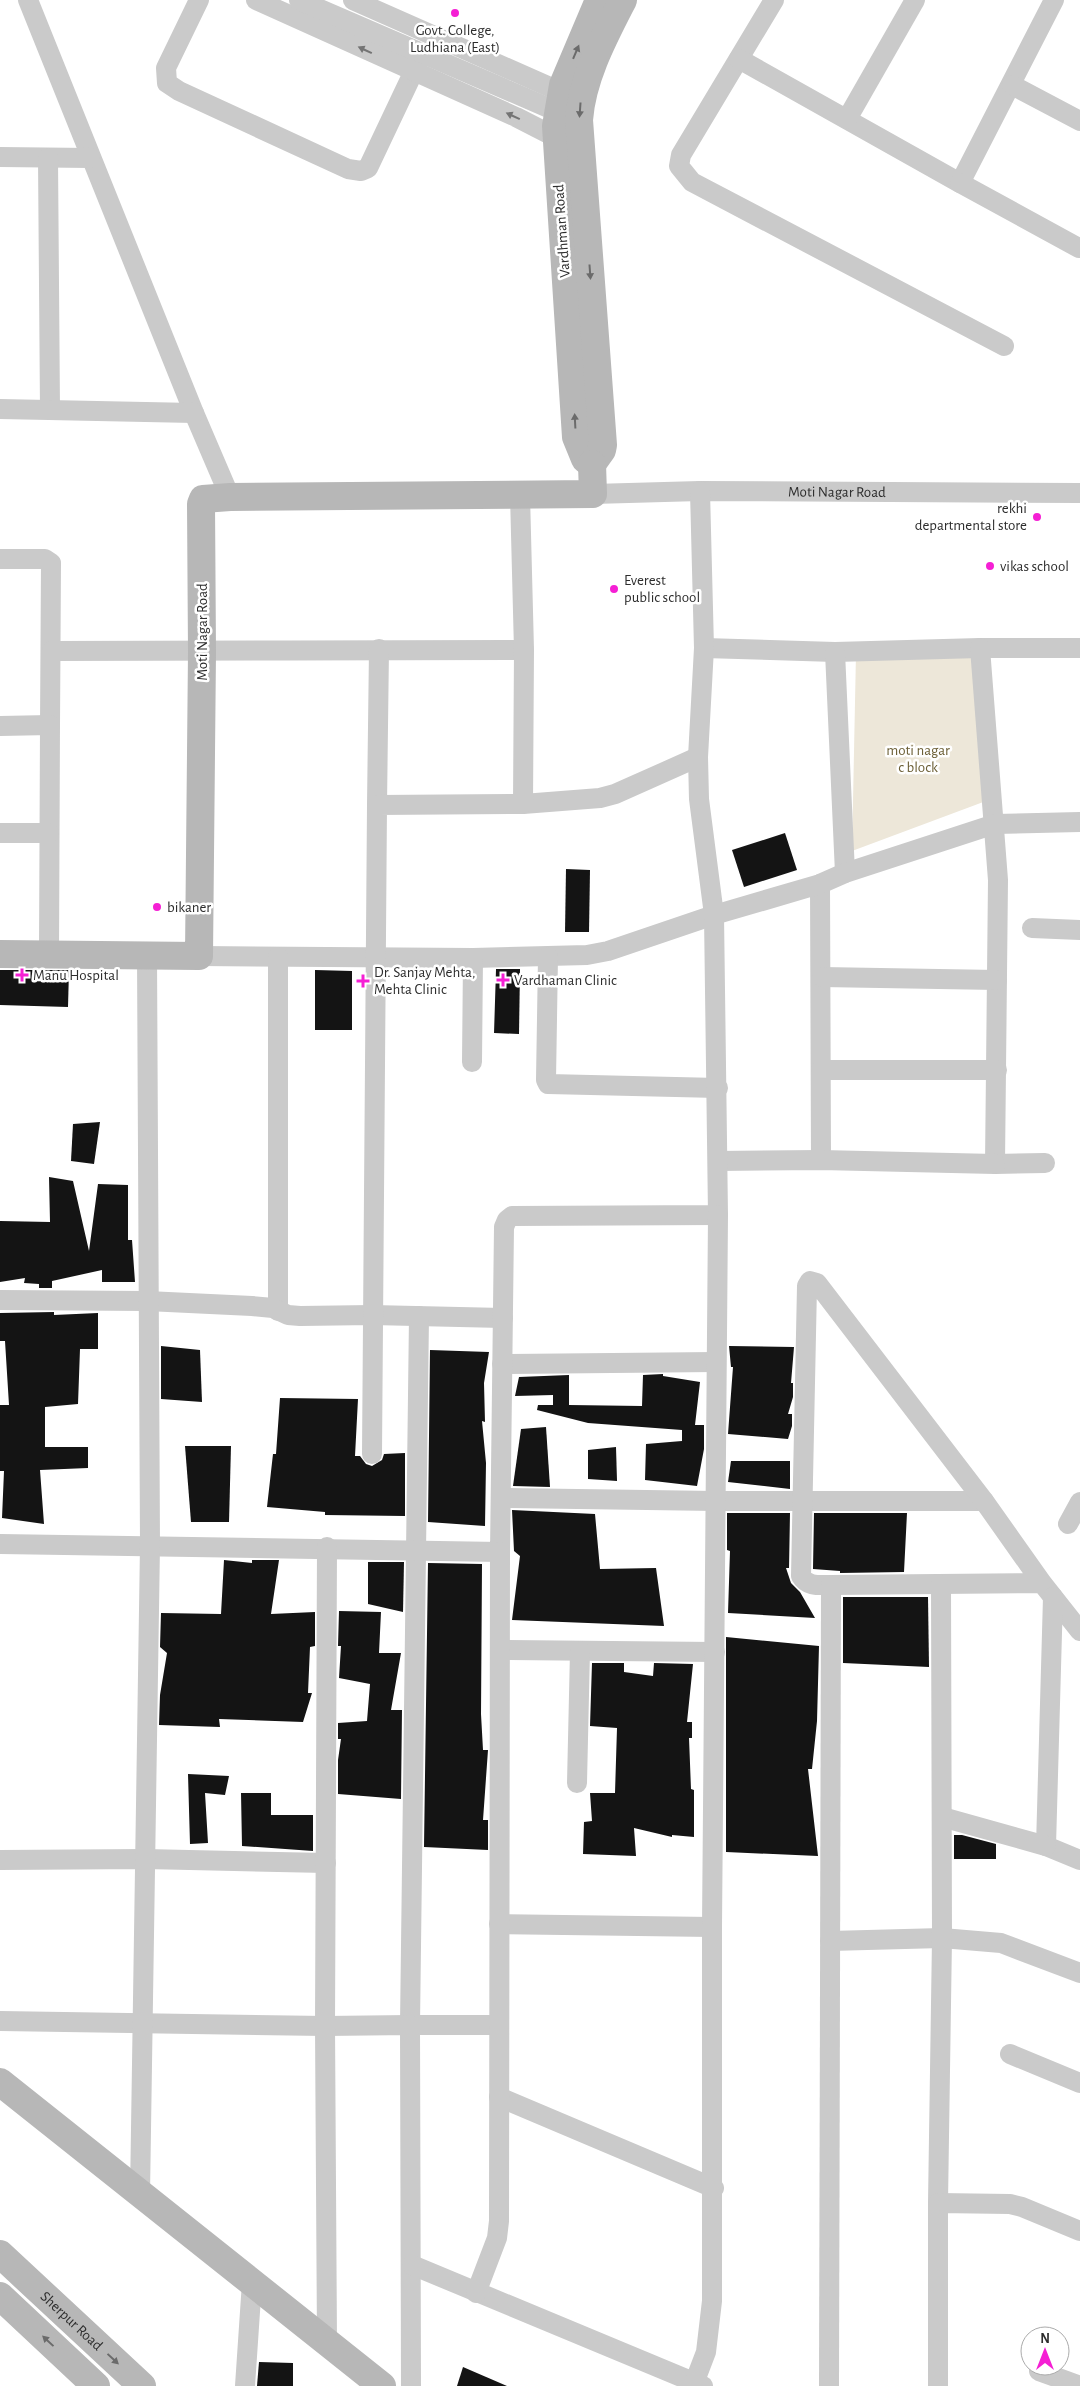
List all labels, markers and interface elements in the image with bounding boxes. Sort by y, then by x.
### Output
marker: Govt. College, Ludhiana (East) [449,7,461,19]
place label: Govt. College, Ludhiana (East) [410,23,500,55]
one-way arrow [357,45,372,54]
one-way arrow [573,45,581,59]
one-way arrow [575,102,583,118]
one-way arrow [506,111,520,119]
street label: Vardhman Road [551,184,573,278]
one-way arrow [586,264,594,280]
one-way arrow [571,413,579,429]
street label: Moti Nagar Road [788,484,886,499]
place label: rekhi departmental store [915,501,1027,533]
marker: rekhi departmental store [1031,511,1043,523]
place label: vikas school [1000,559,1069,574]
marker: vikas school [984,560,996,572]
place label: Everest public school [624,573,700,605]
street label: Moti Nagar Road [195,583,210,681]
marker: Everest public school [608,583,620,595]
park label: moti nagar c block [886,743,950,775]
place label: bikaner [167,900,211,915]
marker: bikaner [151,901,163,913]
place label: Dr. Sanjay Mehta, Mehta Clinic [374,965,475,997]
marker: Manu Hospital [15,968,29,982]
place label: Manu Hospital [33,968,119,983]
marker: Vardhaman Clinic [496,973,510,987]
place label: Vardhaman Clinic [514,973,617,988]
marker: Dr. Sanjay Mehta, Mehta Clinic [356,974,370,988]
street label: Sherpur Road [38,2288,106,2353]
north arrow [1020,2326,1070,2376]
text: N [1040,2332,1050,2346]
one-way arrow [42,2335,54,2347]
one-way arrow [106,2353,118,2365]

